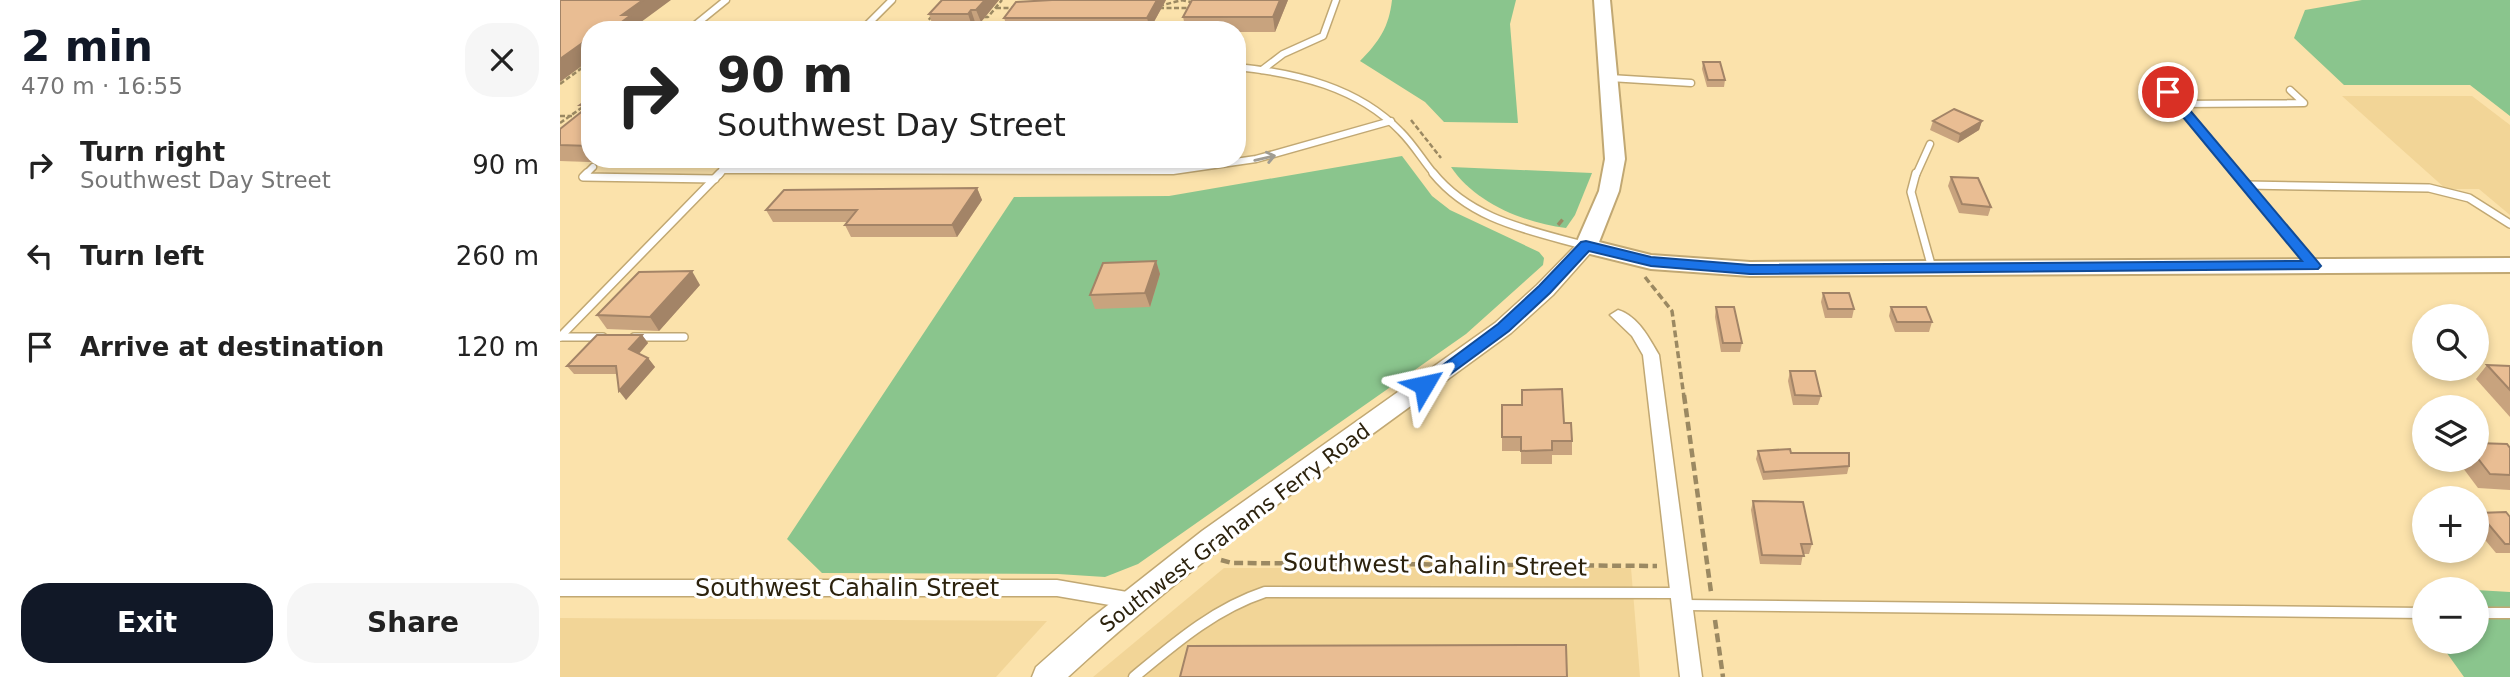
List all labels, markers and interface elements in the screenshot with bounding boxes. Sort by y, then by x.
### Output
text: 2 min [21,22,153,71]
button: close [465,23,539,97]
text: 90 m [717,47,853,104]
icon: right [602,49,693,140]
pin [2138,62,2198,122]
text: 470 m · 16:55 [21,73,183,99]
icon: arrive [2149,73,2187,111]
text: Southwest Day Street [717,106,1066,144]
text: Turn right [80,137,225,167]
icon: right [21,146,59,184]
text: 90 m [472,150,539,180]
one-way arrow [1253,151,1275,164]
text: Southwest Day Street [80,167,331,193]
icon: left [21,237,59,275]
text: Turn left [80,241,204,271]
text: 260 m [456,241,539,271]
map controls [2412,304,2489,654]
button: search [2412,304,2489,381]
icon: arrive [21,328,59,366]
text: Arrive at destination [80,332,384,362]
text: 120 m [456,332,539,362]
position arrow [1387,348,1461,422]
button: layers [2412,395,2489,472]
street label: Southwest Grahams Ferry Road [1095,419,1375,637]
button: + [2412,486,2489,563]
street label: Southwest Cahalin Street [1283,548,1587,582]
street label: Southwest Cahalin Street [695,574,999,602]
button: − [2412,577,2489,654]
button: Exit [21,583,273,663]
button: Share [287,583,539,663]

